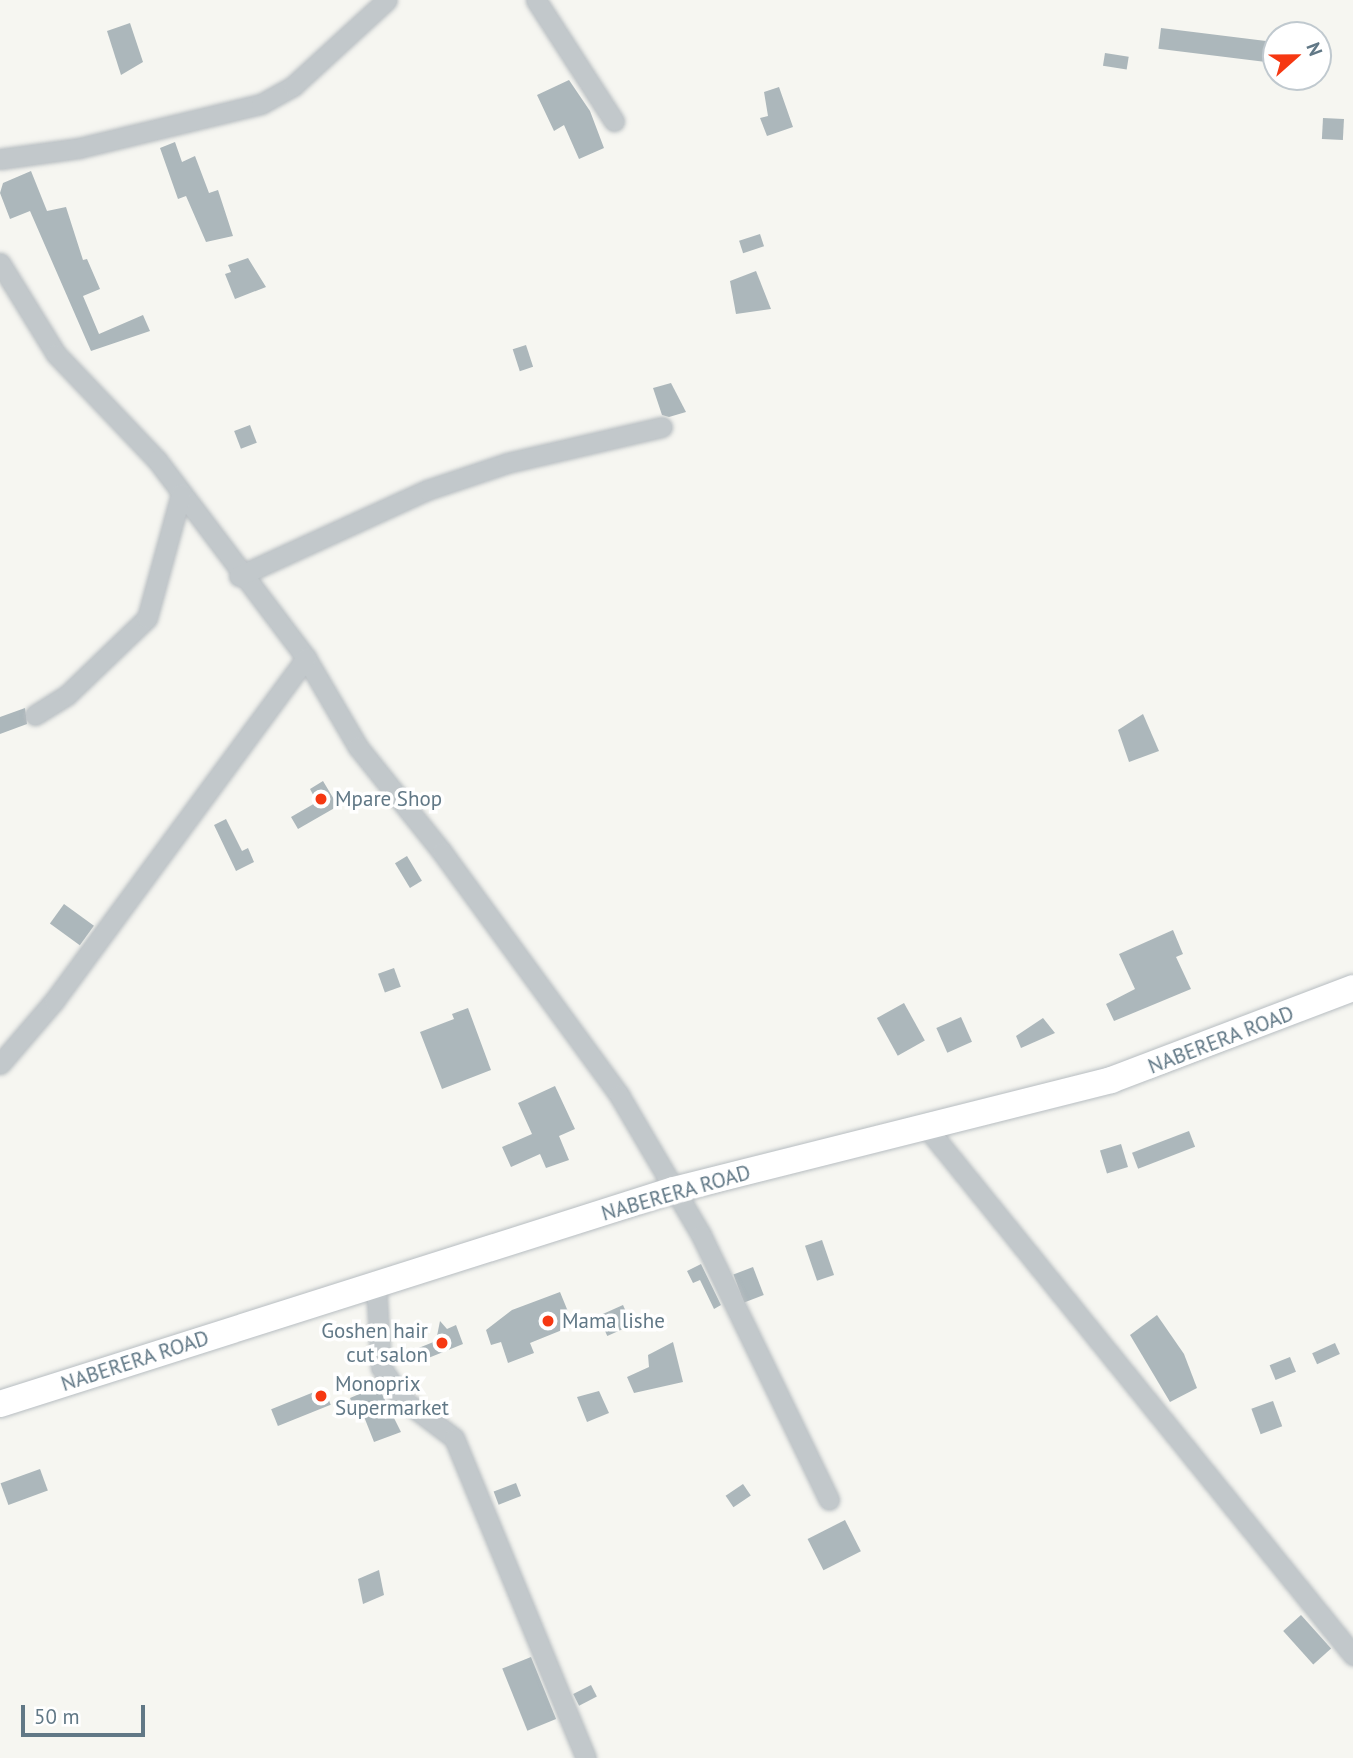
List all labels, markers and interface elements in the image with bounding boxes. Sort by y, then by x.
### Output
north arrow [1262,21,1332,91]
text: N [1301,39,1328,59]
place label: Mpare Shop [335,786,442,812]
marker: Mpare Shop [313,791,329,807]
street label: NABERERA ROAD [1144,1000,1298,1080]
street label: NABERERA ROAD [598,1160,754,1226]
place label: Mama lishe [562,1308,665,1334]
marker: Mama lishe [540,1313,556,1329]
place label: Goshen hair cut salon [321,1318,428,1368]
street label: NABERERA ROAD [57,1325,213,1397]
marker: Goshen hair cut salon [434,1335,450,1351]
place label: Monoprix Supermarket [335,1371,449,1421]
marker: Monoprix Supermarket [313,1388,329,1404]
scale bar [24,1692,149,1736]
text: 50 m [34,1703,80,1730]

